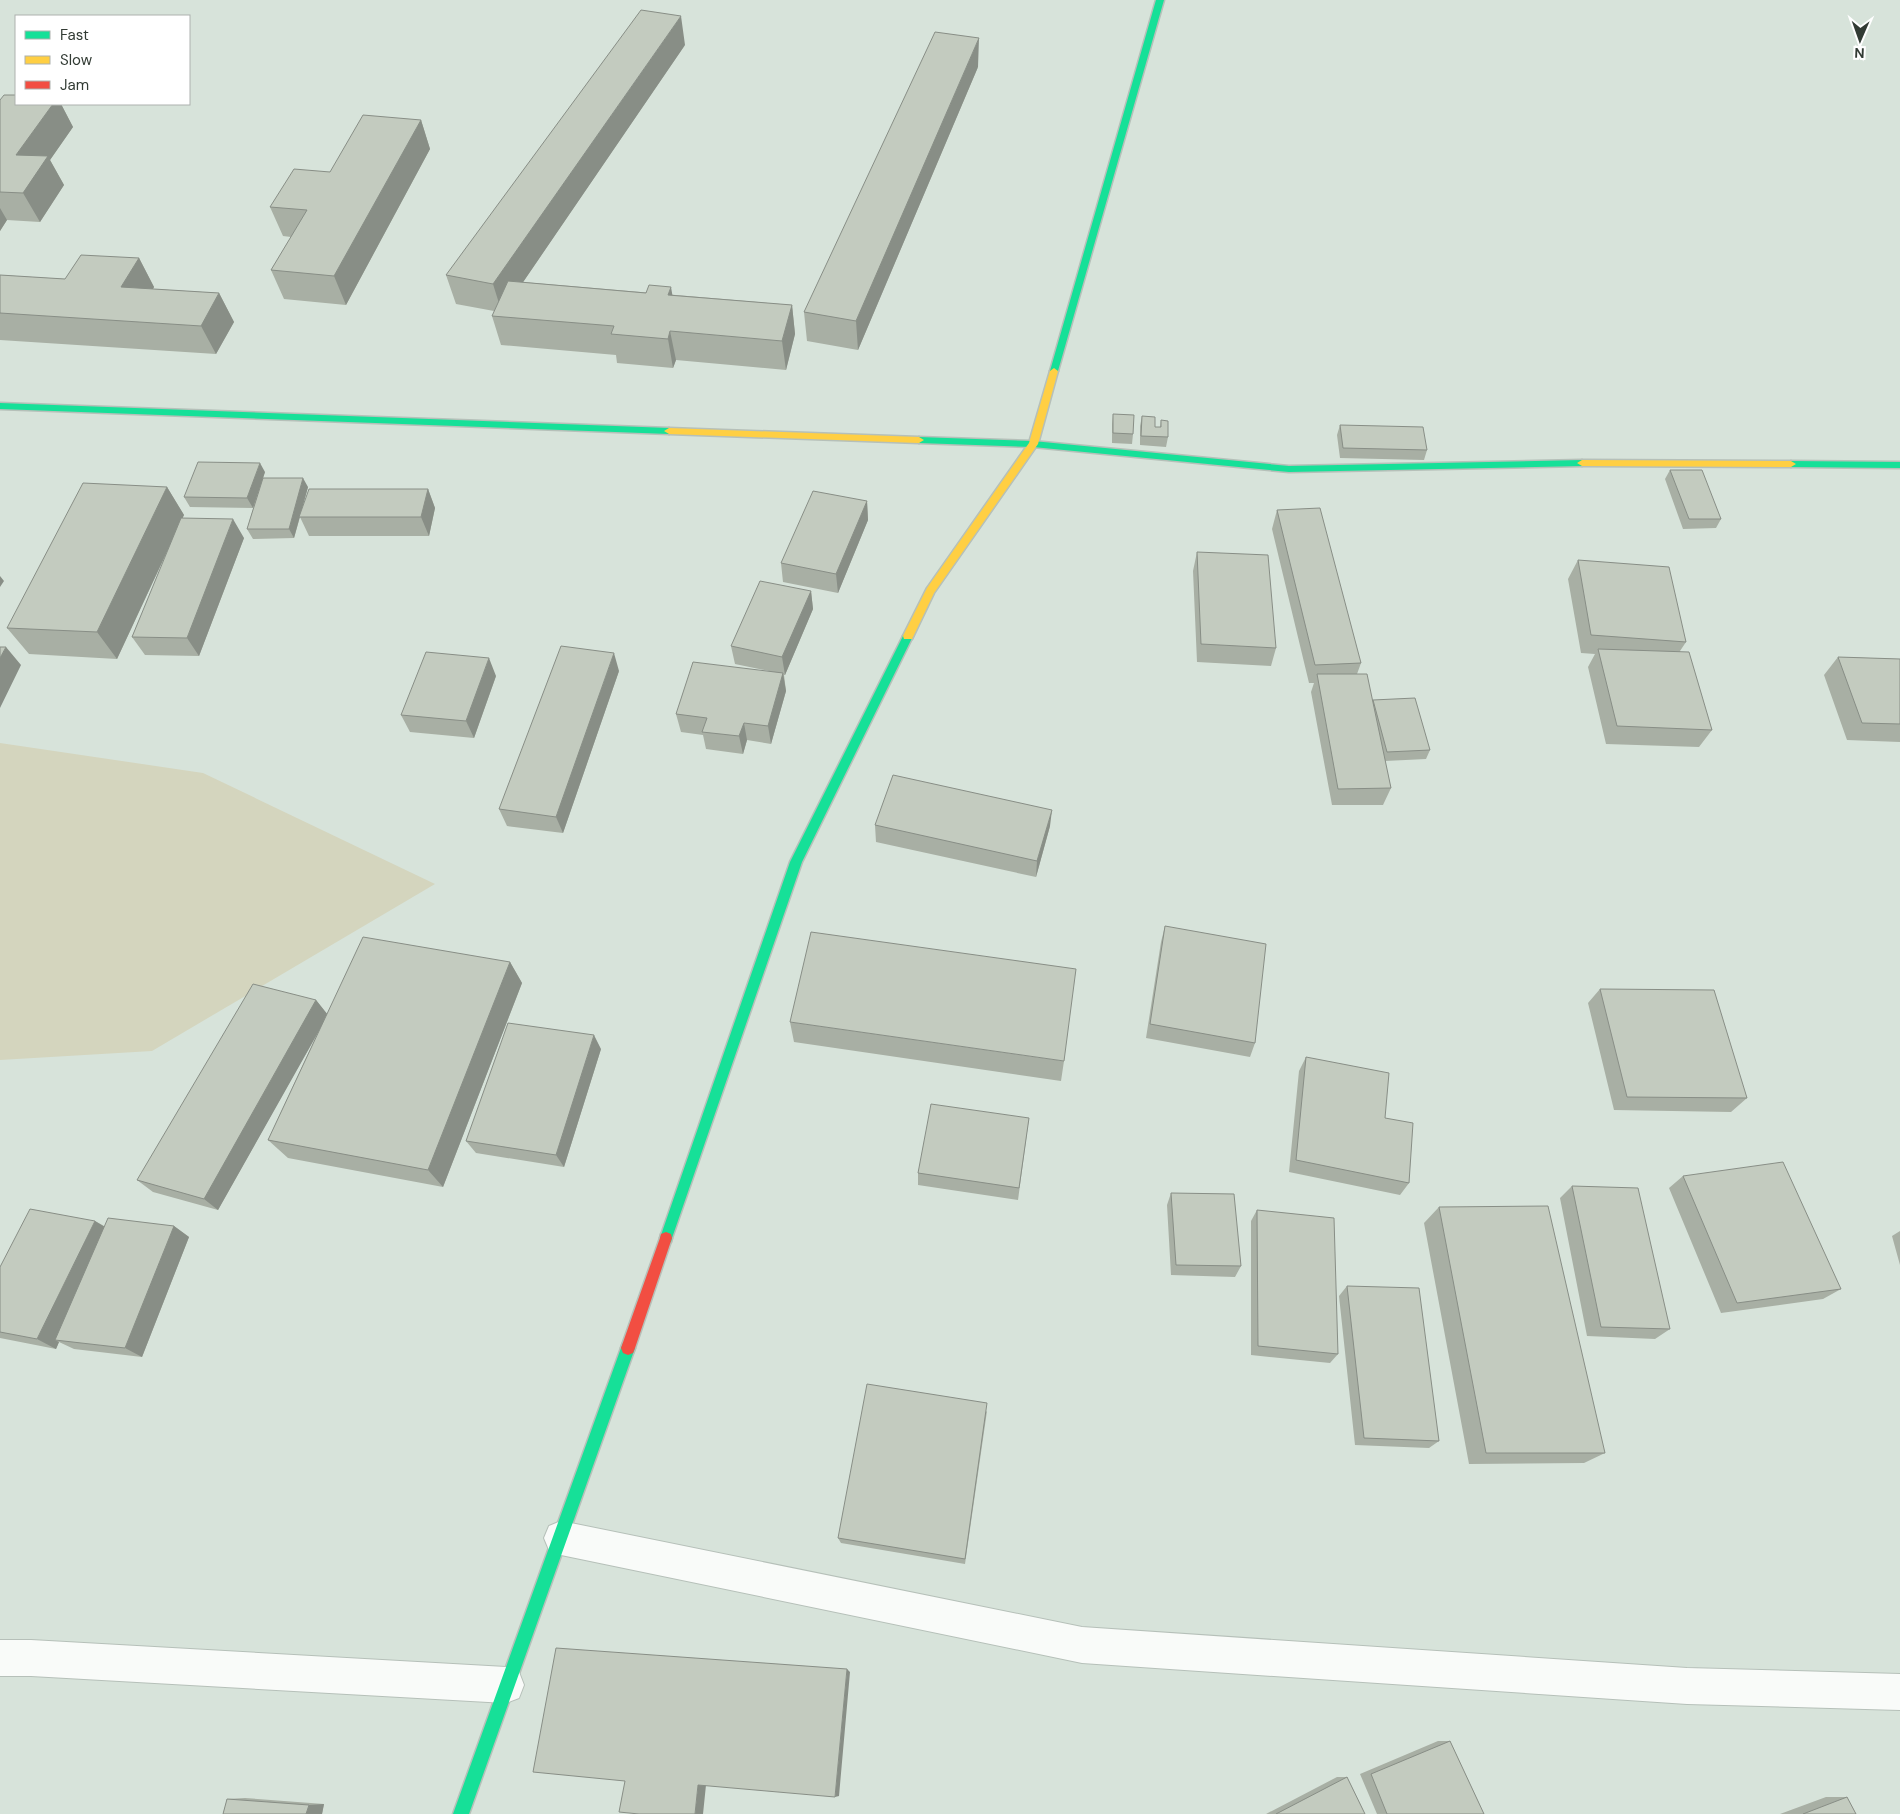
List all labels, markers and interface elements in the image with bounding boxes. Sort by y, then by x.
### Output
legend [15,15,190,105]
north arrow [1835,15,1885,65]
text: Fast [60,25,89,45]
text: N [1854,44,1865,62]
text: Slow [60,50,93,70]
text: Jam [60,75,89,95]

